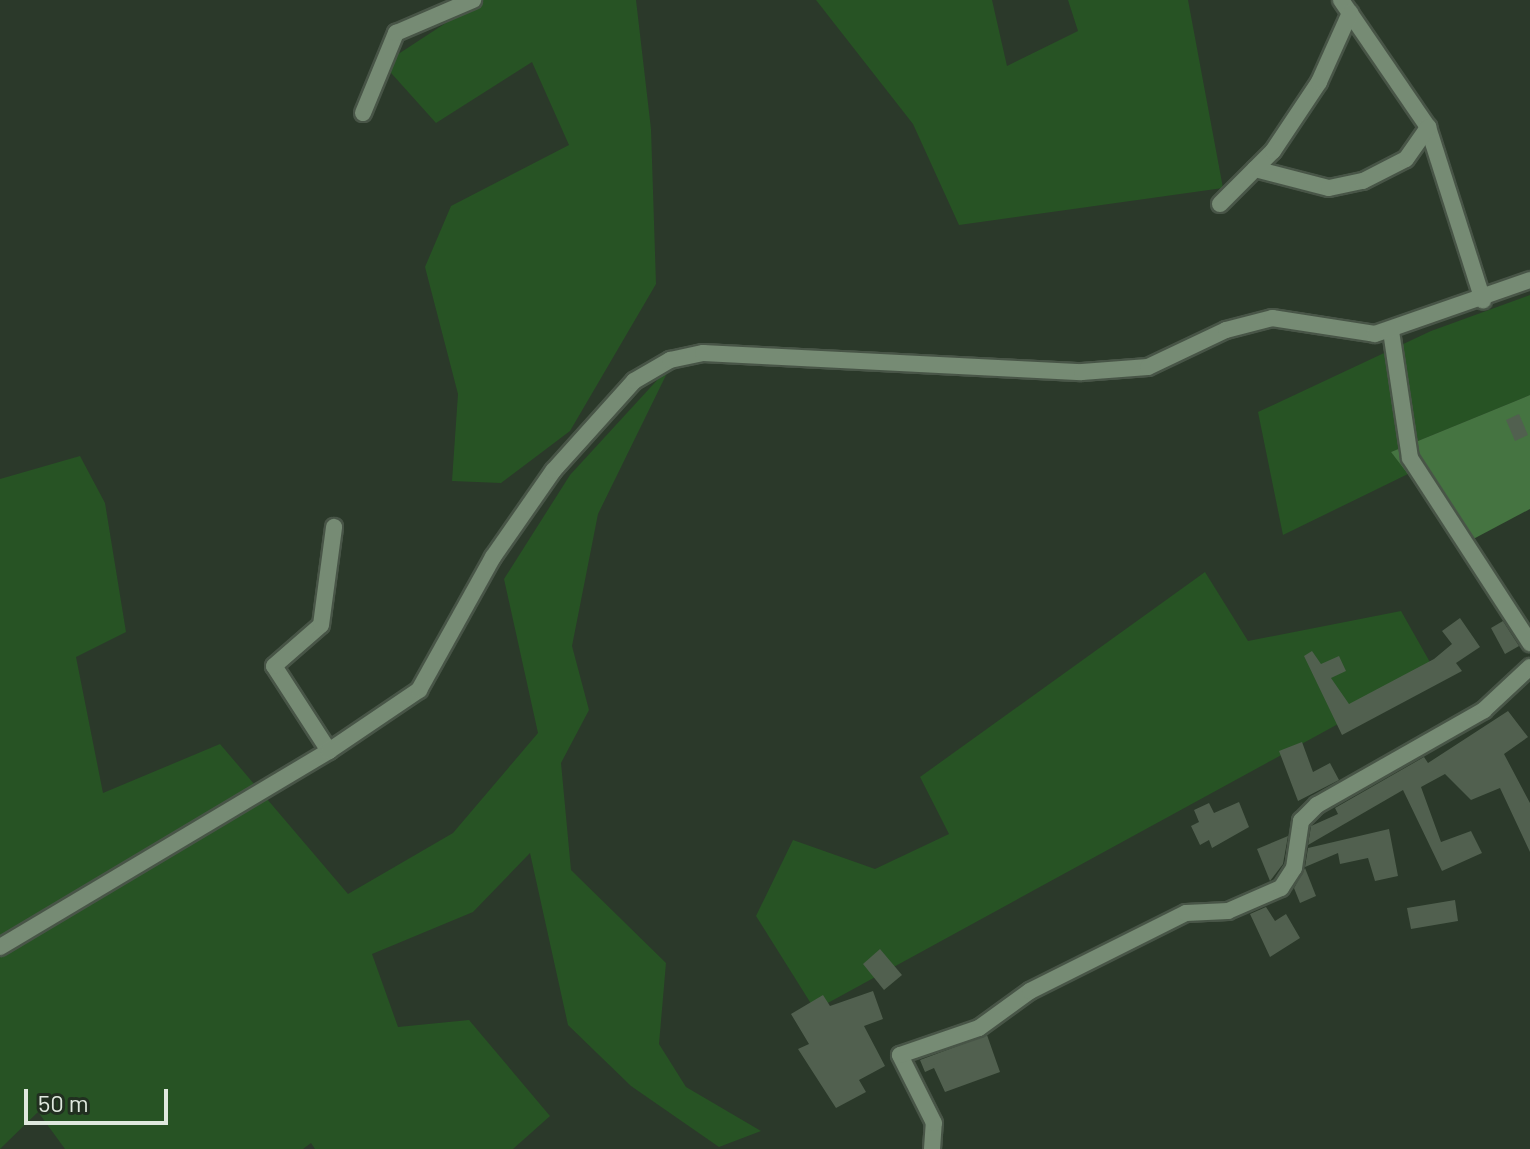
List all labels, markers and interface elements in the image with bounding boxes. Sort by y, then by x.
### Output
scale bar [28,1073,172,1123]
text: 50 m [38,1088,89,1117]

